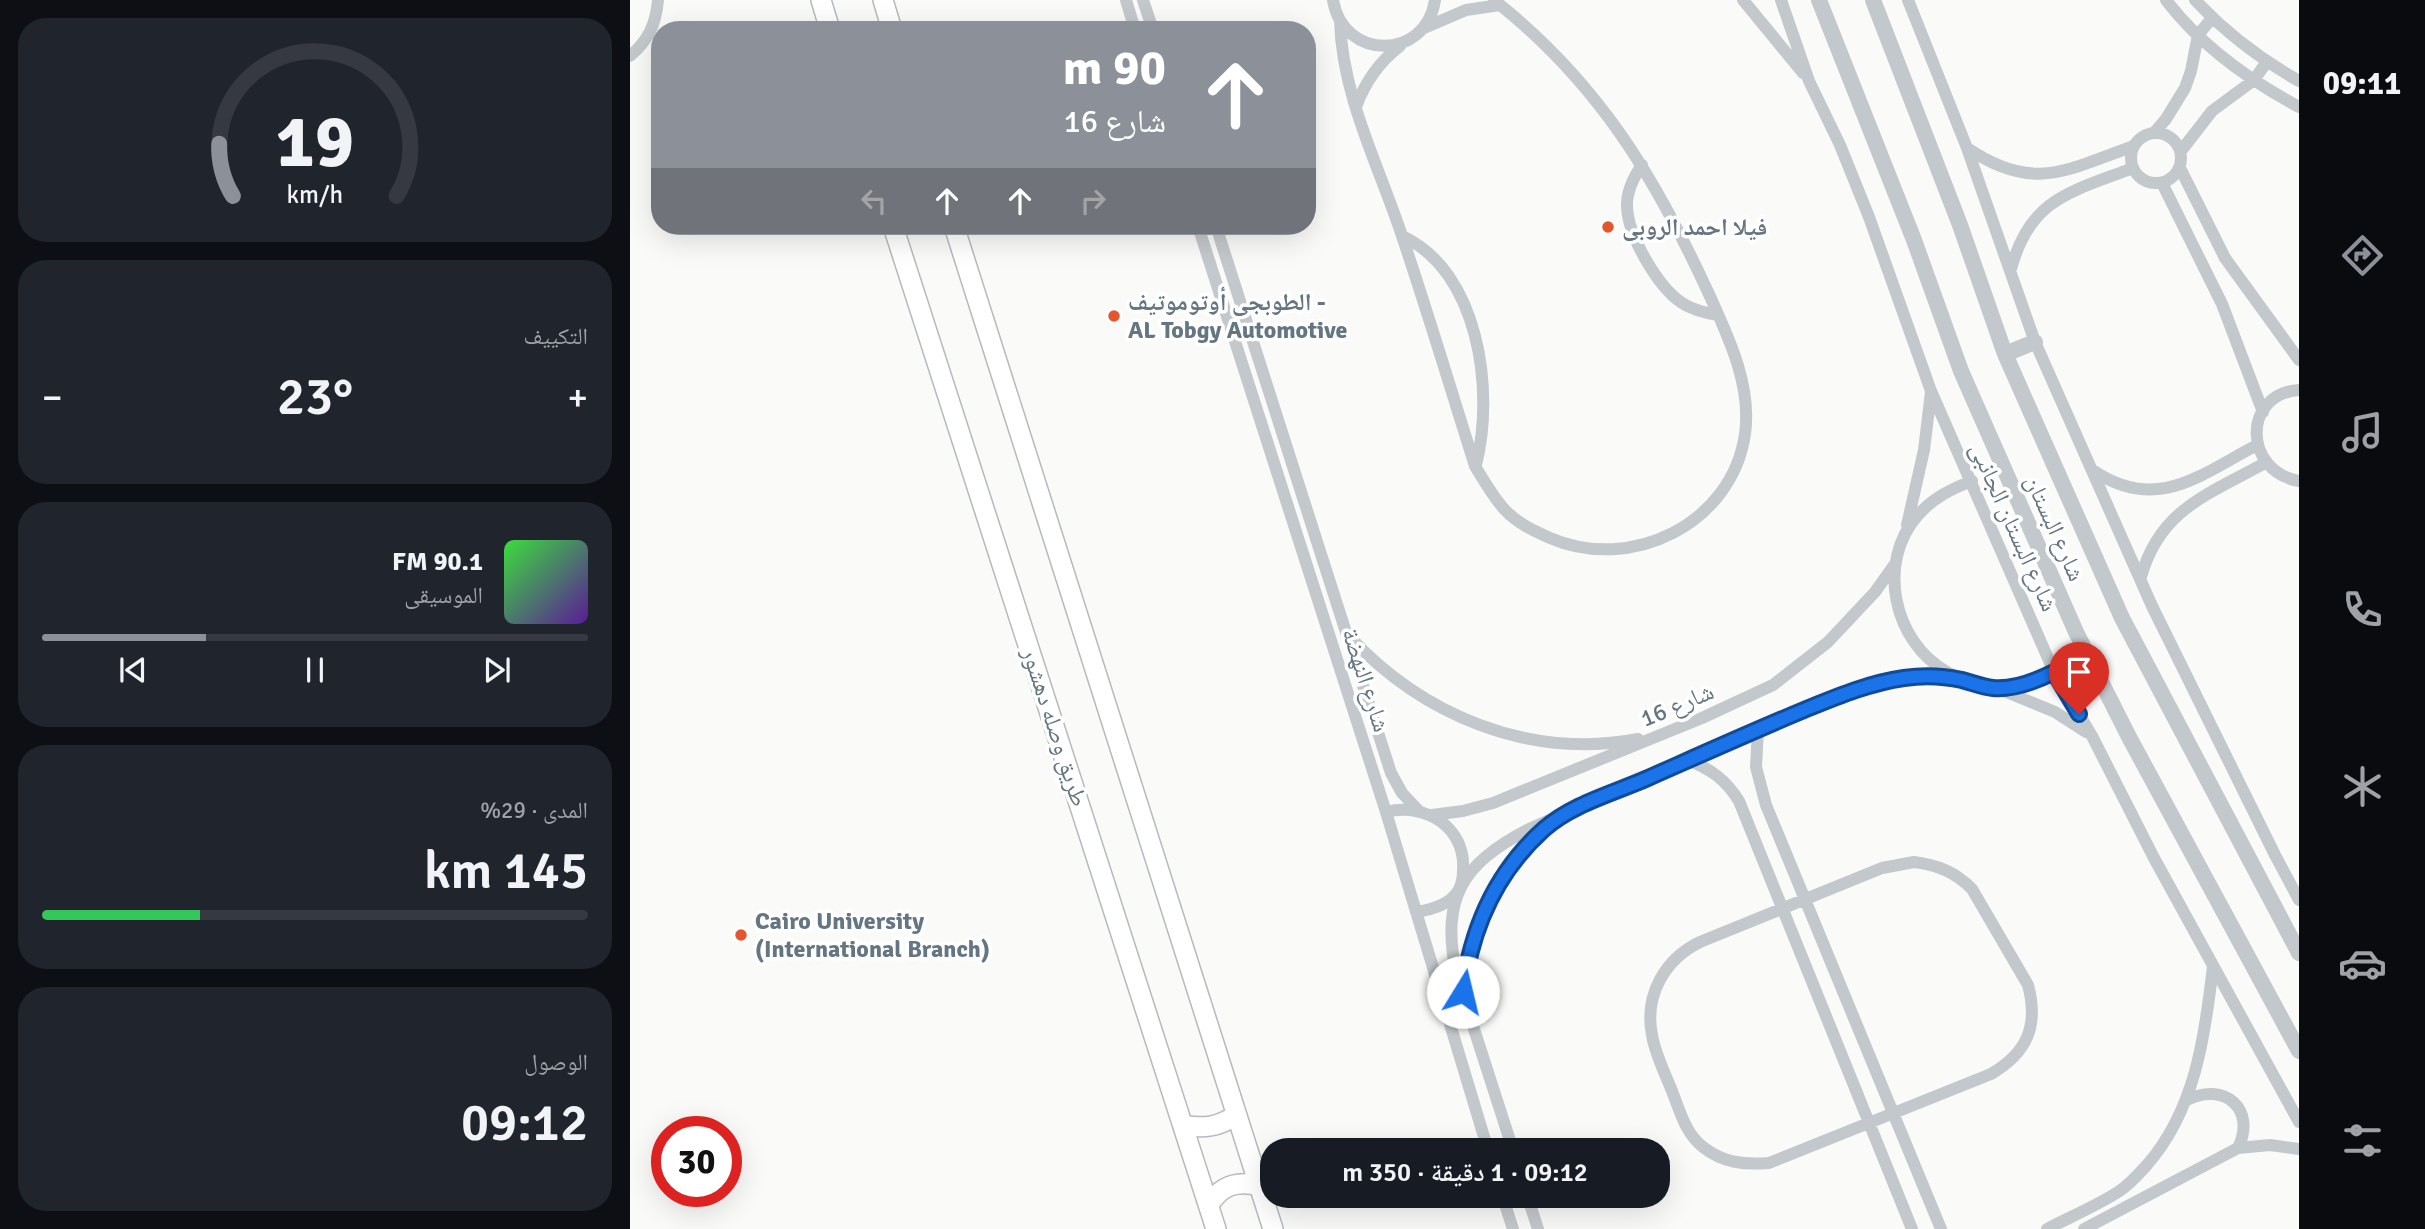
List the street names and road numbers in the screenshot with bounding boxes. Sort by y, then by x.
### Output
street label: شارع البستان الجانبى [1964,438,2064,616]
street label: شارع البستان [2019,470,2091,586]
street label: شارع النهضة [1335,624,1397,736]
street label: طريق وصله دهشور [1015,643,1095,810]
street label: شارع 16 [1636,676,1718,734]

